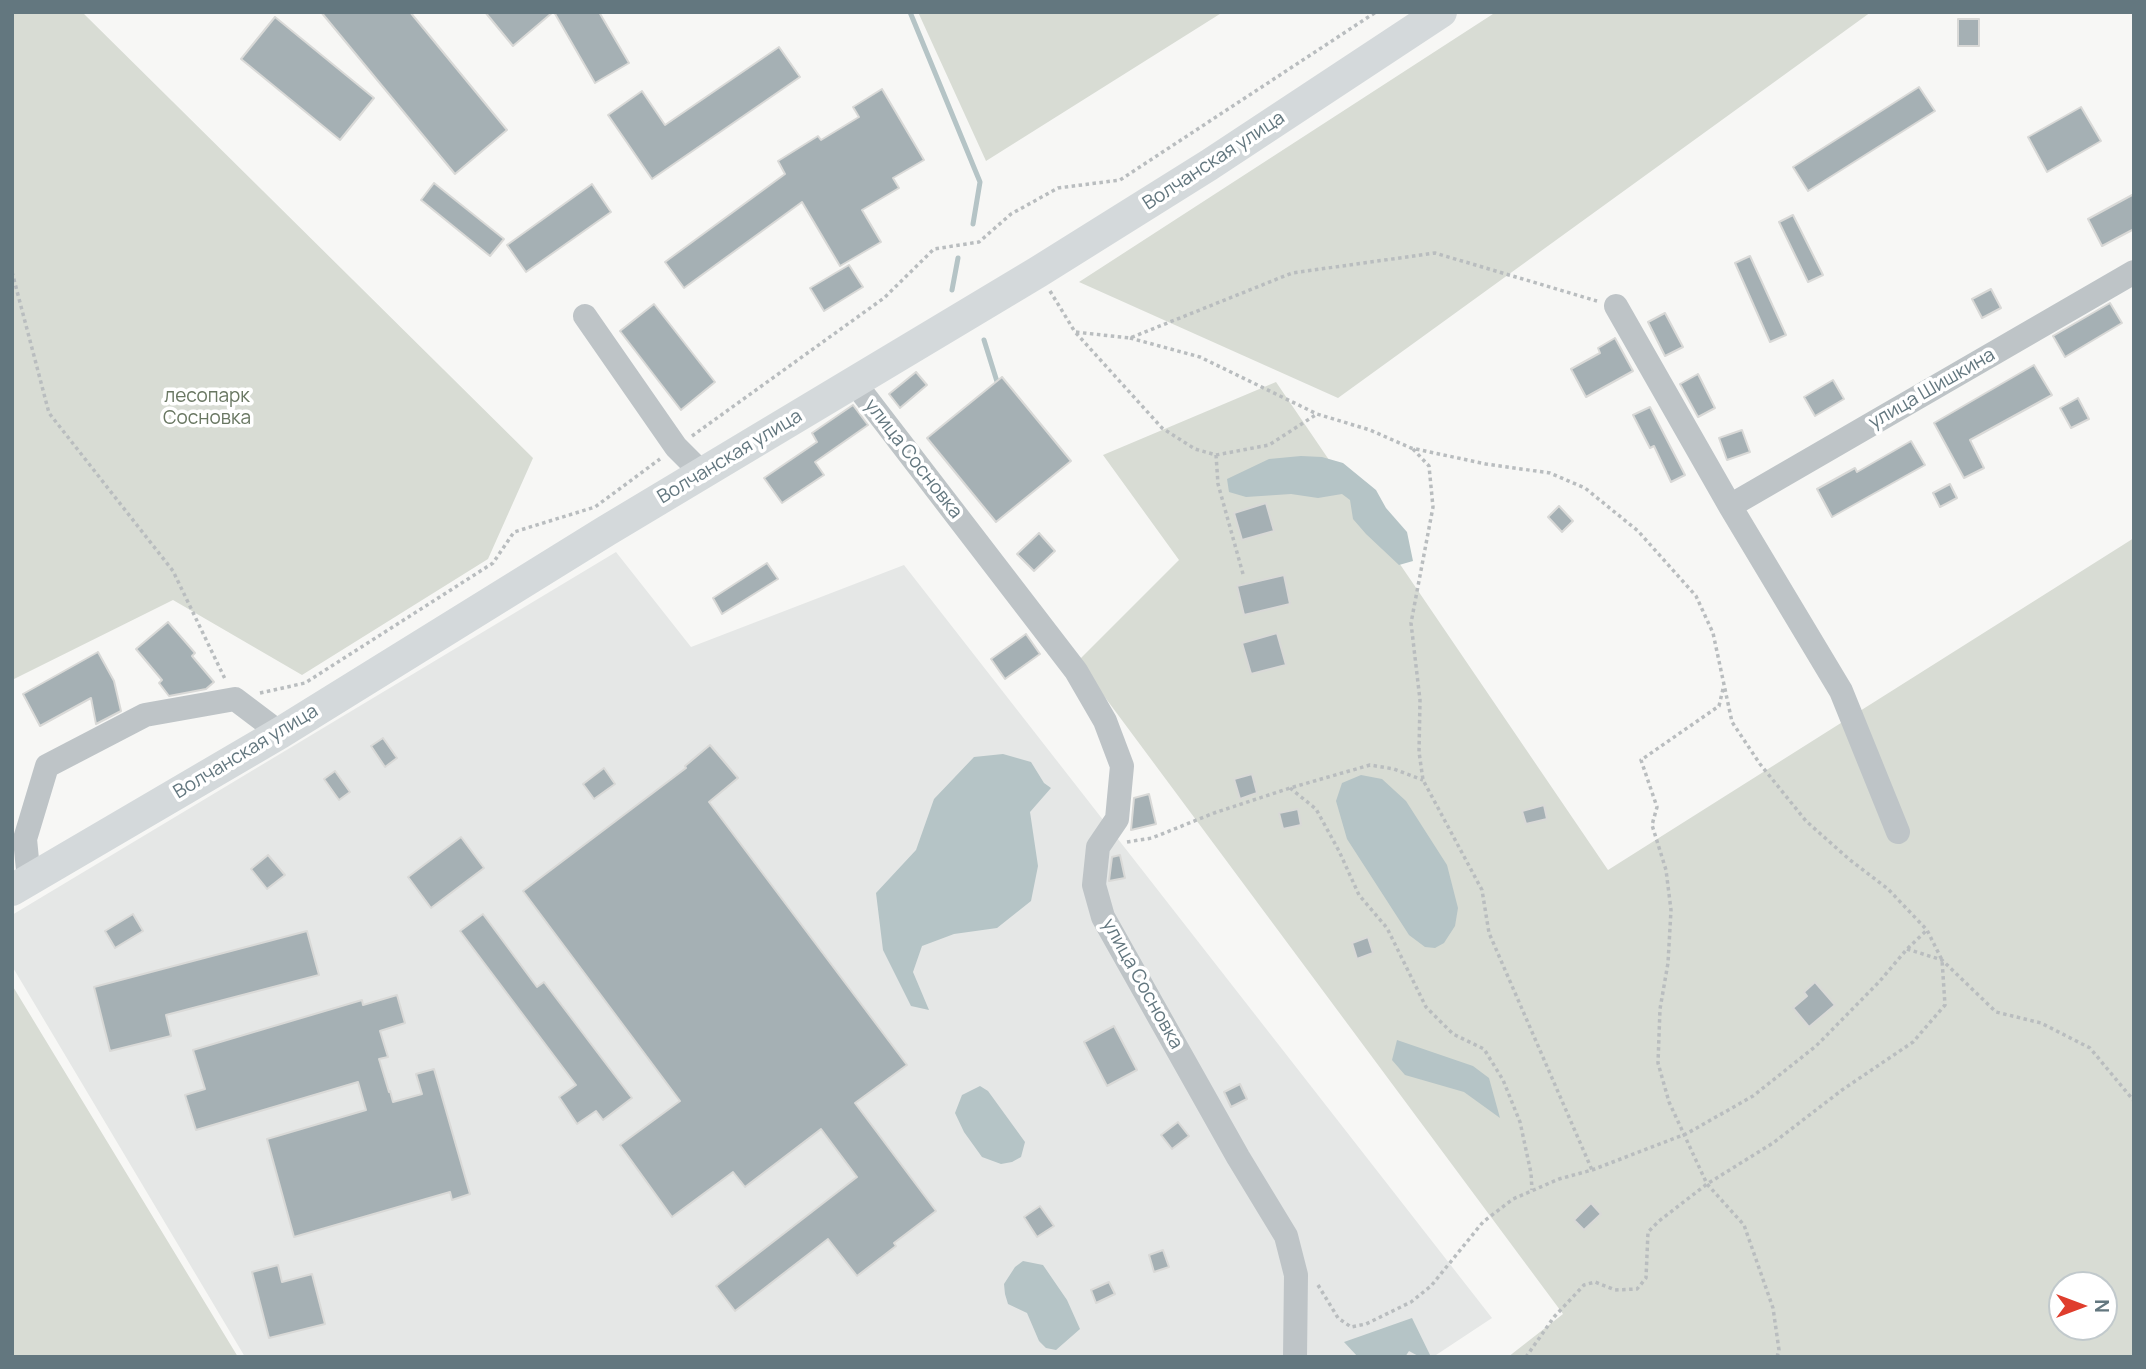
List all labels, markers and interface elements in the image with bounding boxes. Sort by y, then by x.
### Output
street label: Волчанская улица [1139,107,1289,215]
street label: улица Шишкина [1865,344,1999,434]
park label: лесопарк Сосновка [163,386,251,430]
street label: улица Сосновка [859,395,967,523]
street label: Волчанская улица [654,405,806,509]
street label: Волчанская улица [170,700,322,804]
street label: улица Сосновка [1097,915,1187,1053]
north arrow [2048,1271,2118,1341]
text: N [2089,1299,2115,1313]

